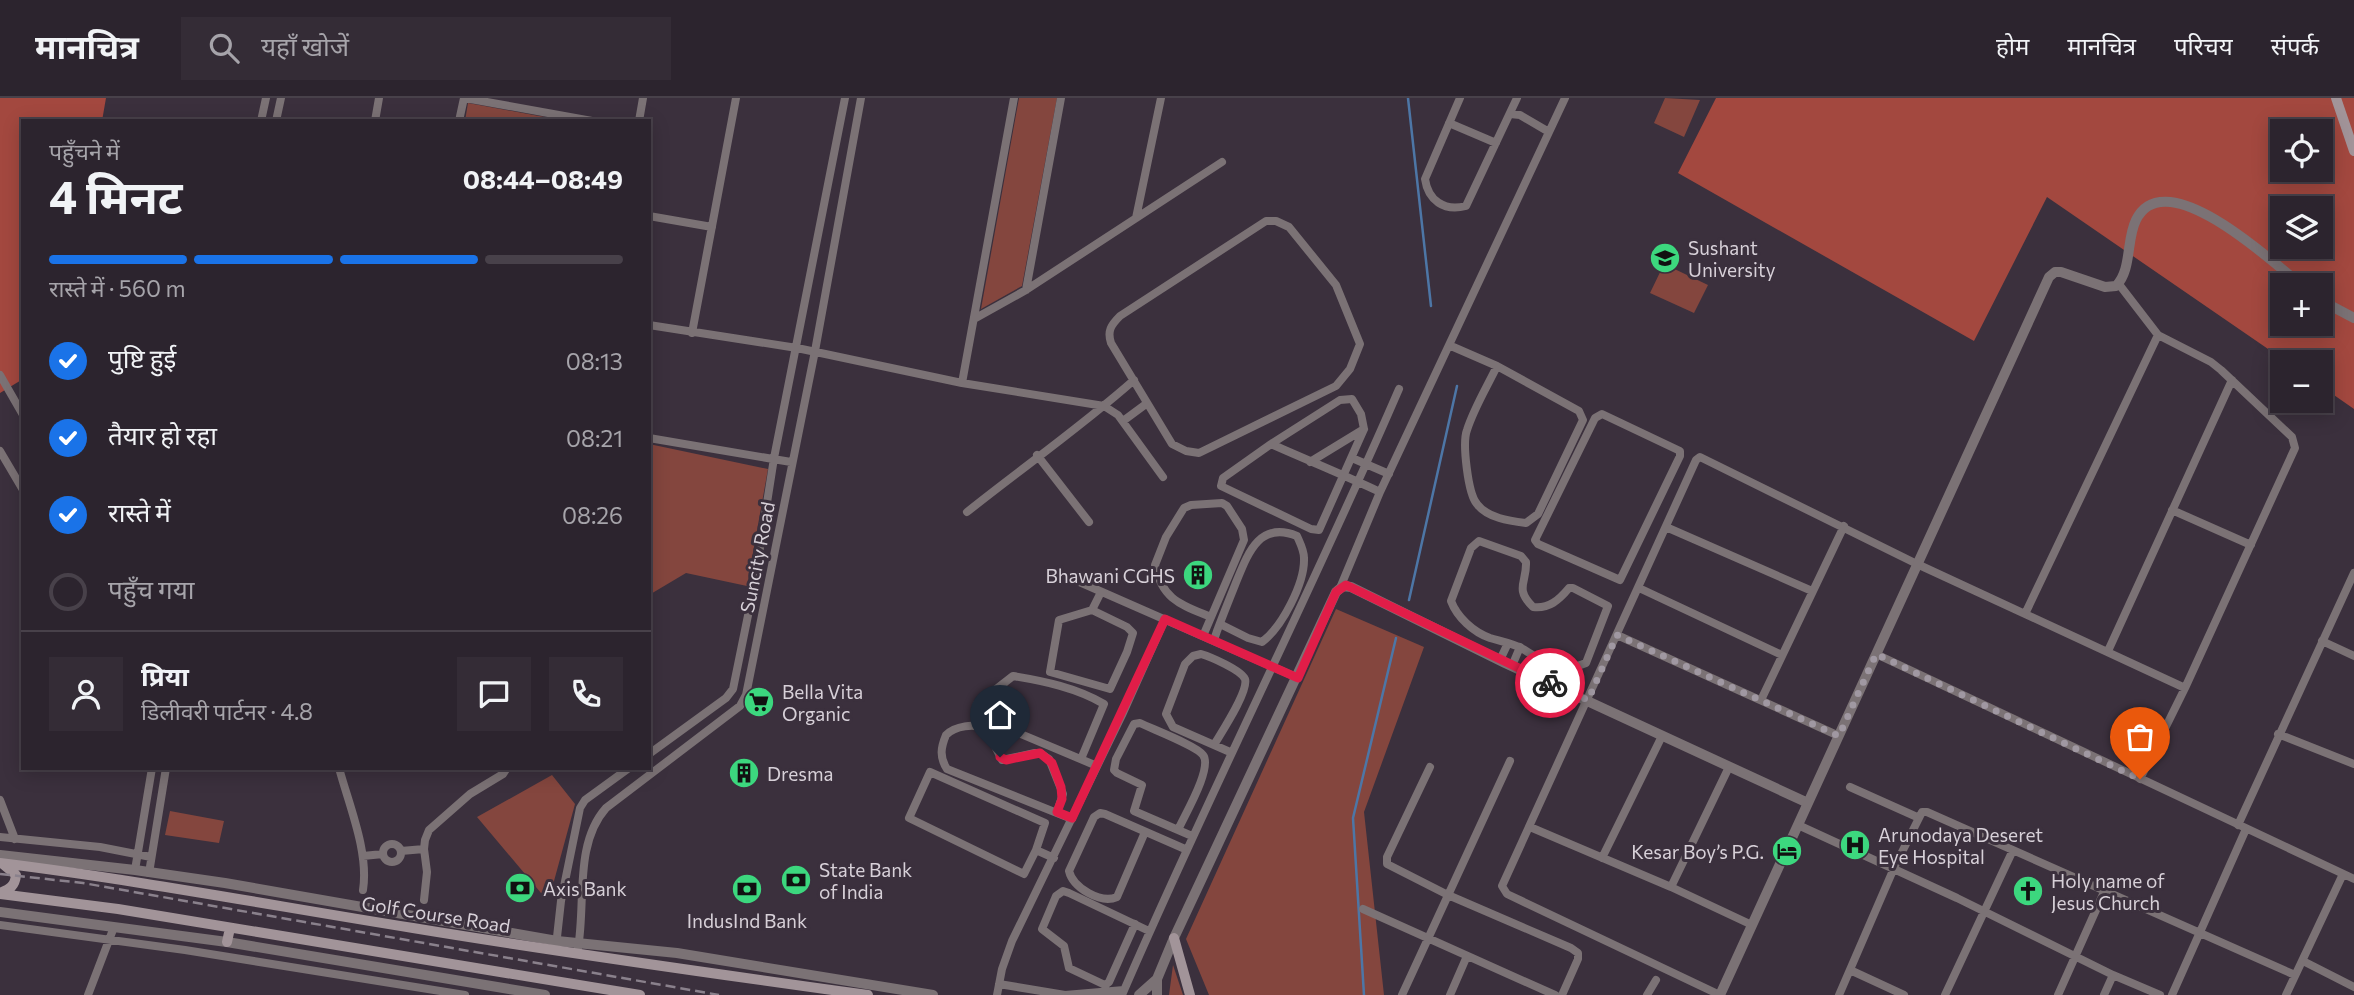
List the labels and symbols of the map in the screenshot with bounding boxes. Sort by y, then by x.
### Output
place label: Sushant University [1688,236,1776,281]
school or university icon: Sushant University [1648,241,1682,275]
street label: Suncity Road [735,500,779,614]
building icon: Bhawani CGHS [1181,558,1215,592]
place label: Bhawani CGHS [1045,564,1175,587]
courier [1515,648,1585,718]
place label: Bella Vita Organic [782,680,863,725]
supermarket icon: Bella Vita Organic [742,685,776,719]
pin [970,685,1030,757]
pin [2110,707,2170,779]
building icon: Dresma [727,756,761,790]
place label: Dresma [767,762,833,785]
place label: Arunodaya Deseret Eye Hospital [1878,823,2043,868]
hospital icon: Arunodaya Deseret Eye Hospital [1838,828,1872,862]
hotel icon: Kesar Boy’s P.G. [1770,834,1804,868]
place label: Kesar Boy’s P.G. [1631,840,1764,863]
place label: State Bank of India [819,858,912,903]
bank icon: State Bank of India [779,863,813,897]
place label: Holy name of Jesus Church [2051,869,2165,914]
bank icon: Axis Bank [503,871,537,905]
bank icon: IndusInd Bank [730,872,764,906]
church icon: Holy name of Jesus Church [2011,874,2045,908]
place label: Axis Bank [543,877,627,900]
street label: Golf Course Road [360,891,512,937]
place label: IndusInd Bank [687,909,807,932]

